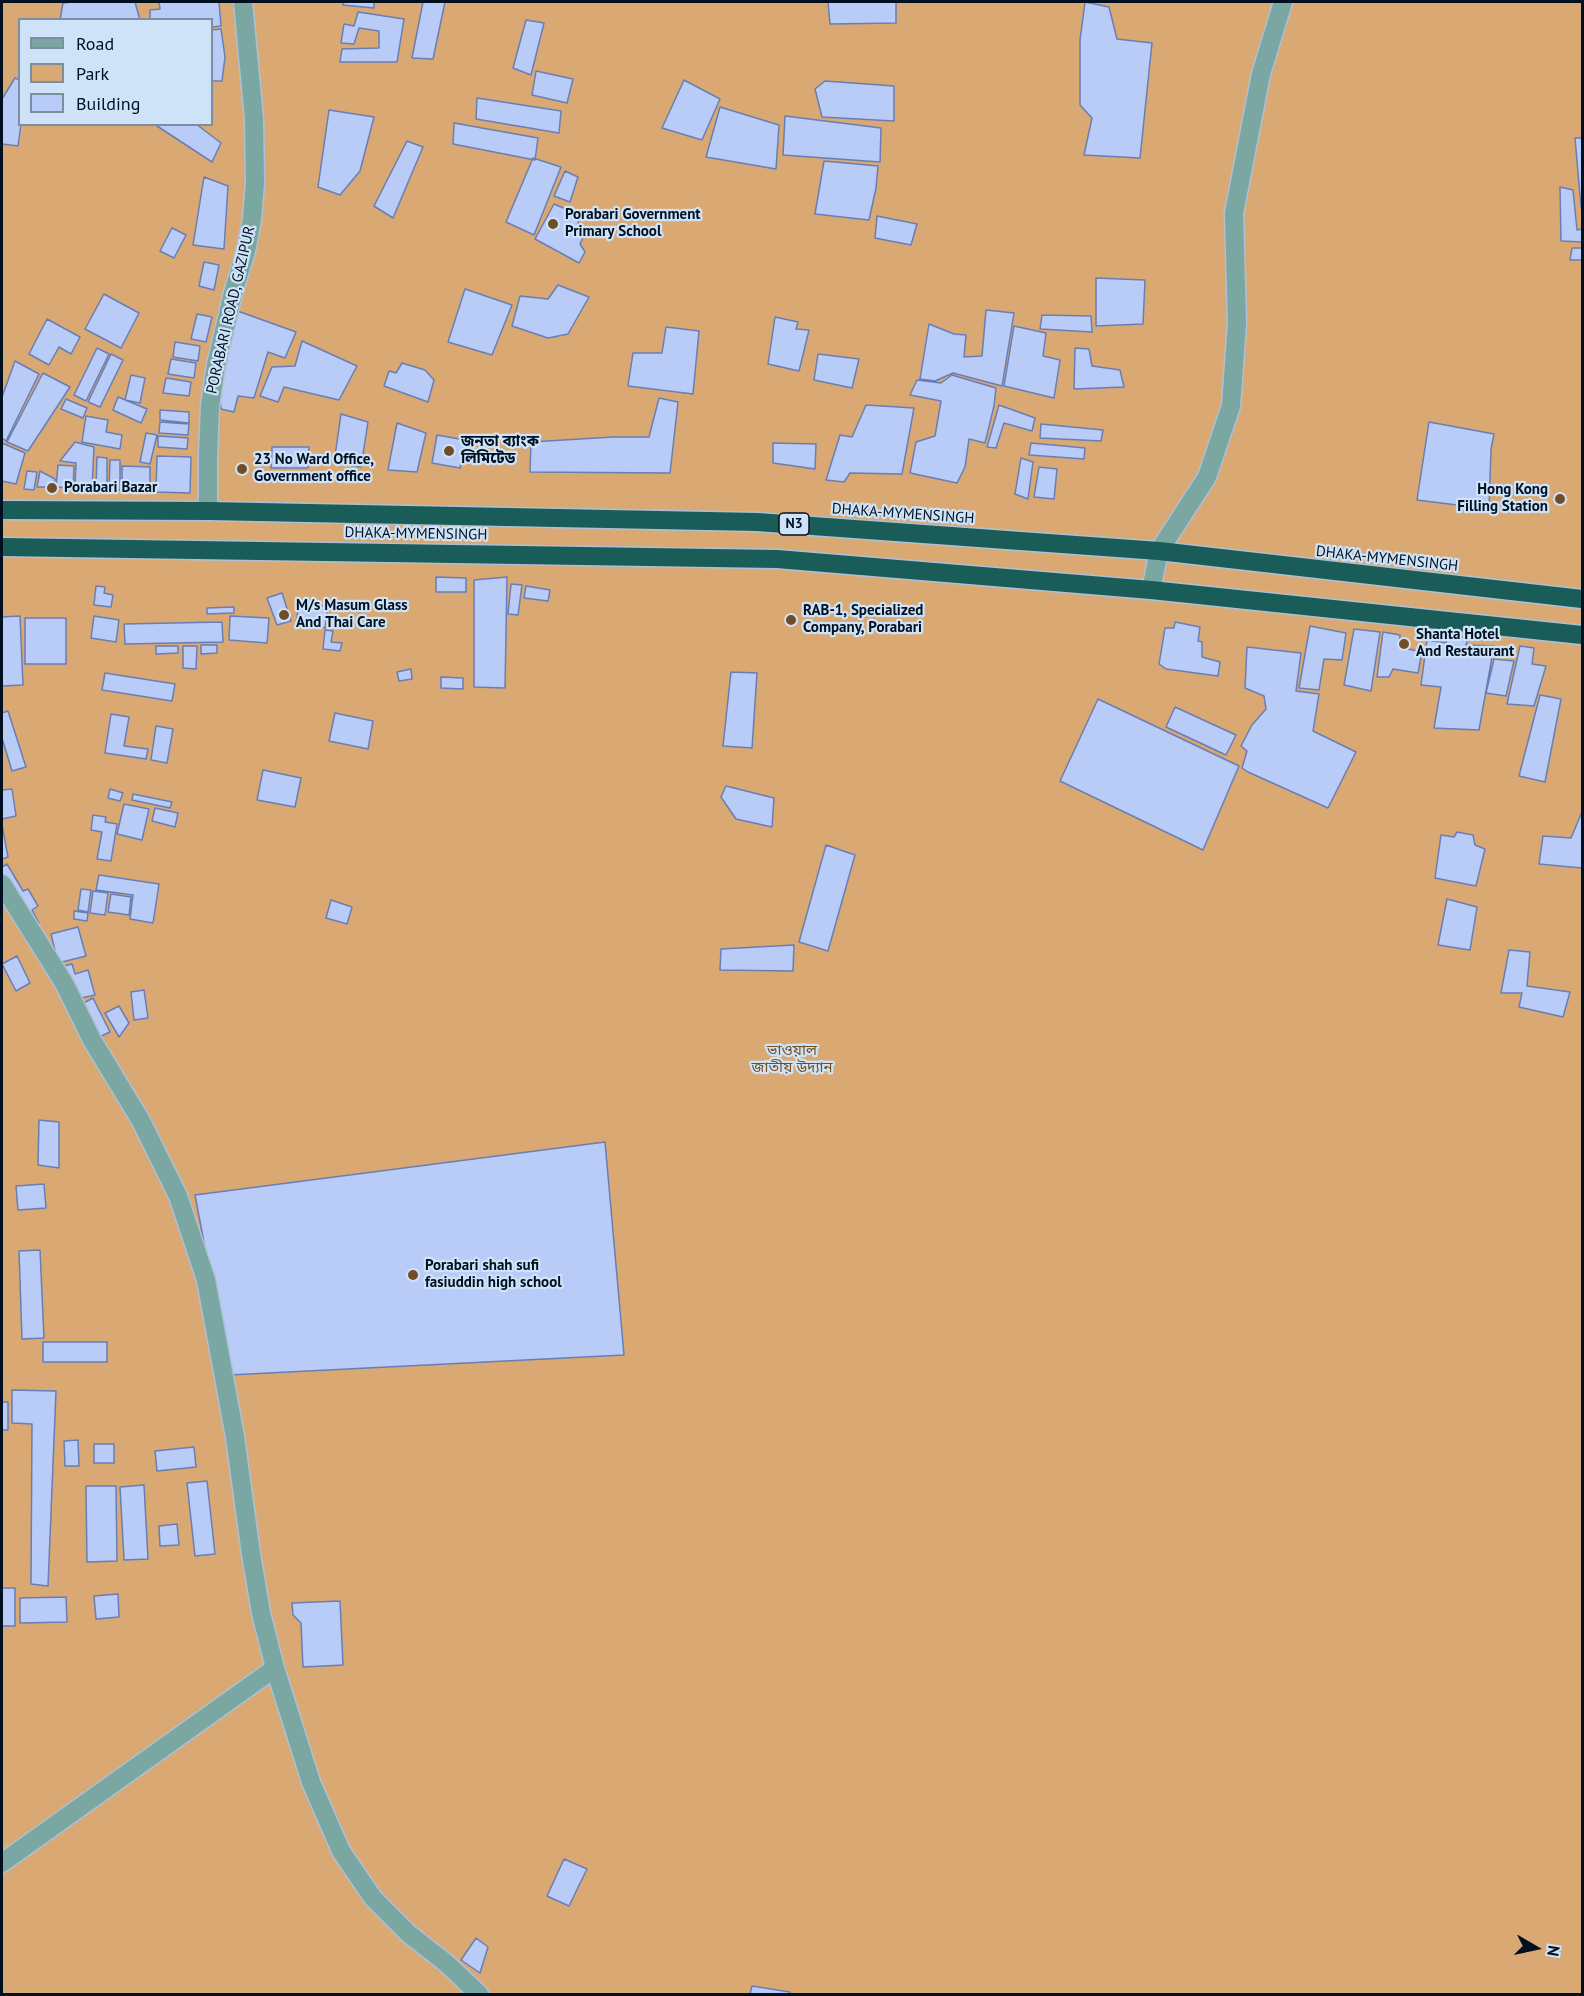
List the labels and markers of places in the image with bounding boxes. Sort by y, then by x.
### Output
place label: Porabari Government Primary School [565,206,701,241]
marker: Porabari Government Primary School [546,217,560,231]
place label: জনতা ব্যাংক লিমিটেড [461,433,539,468]
marker: জনতা ব্যাংক লিমিটেড [442,444,456,458]
place label: 23 No Ward Office, Government office [254,451,374,486]
marker: 23 No Ward Office, Government office [235,462,249,476]
place label: Porabari Bazar [64,479,157,497]
marker: Porabari Bazar [45,481,59,495]
place label: Hong Kong Filling Station [1457,481,1548,516]
marker: Hong Kong Filling Station [1553,492,1567,506]
place label: M/s Masum Glass And Thai Care [296,597,408,632]
place label: RAB-1, Specialized Company, Porabari [803,602,923,637]
marker: M/s Masum Glass And Thai Care [277,608,291,622]
marker: RAB-1, Specialized Company, Porabari [784,613,798,627]
place label: Shanta Hotel And Restaurant [1416,626,1514,661]
marker: Shanta Hotel And Restaurant [1397,637,1411,651]
place label: Porabari shah sufi fasiuddin high school [425,1257,562,1292]
marker: Porabari shah sufi fasiuddin high school [406,1268,420,1282]

